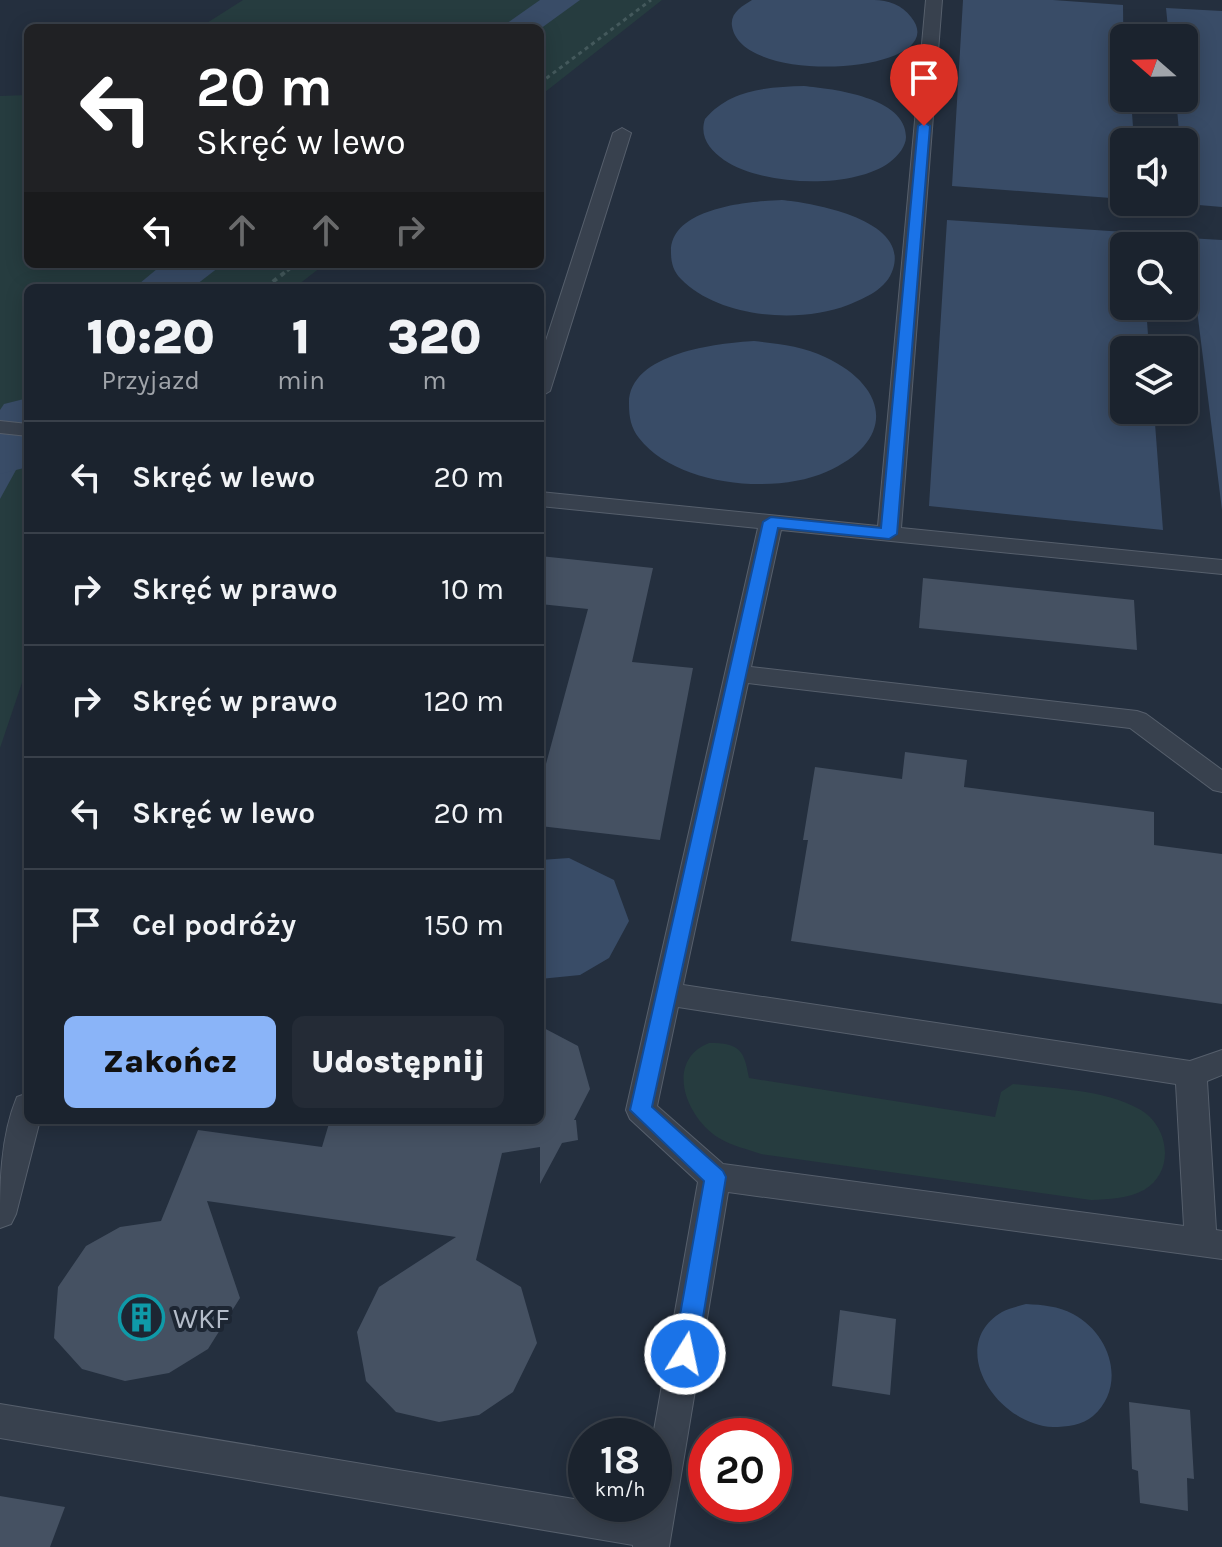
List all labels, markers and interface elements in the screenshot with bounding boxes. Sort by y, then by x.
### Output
north arrow [1110,24,1198,112]
map controls [1110,24,1198,424]
pin [890,44,958,126]
text: 20 m [196,54,333,119]
icon: left [64,56,168,160]
icon: arrive [902,56,946,100]
text: Skręć w lewo [196,121,406,163]
button: sound [1110,128,1198,216]
icon: left [136,208,180,252]
icon: ahead [220,208,264,252]
icon: ahead [304,208,348,252]
icon: right [388,208,432,252]
button: search [1110,232,1198,320]
text: 10:20 [86,309,215,365]
text: 1 [292,309,310,365]
text: 320 [387,309,482,365]
button: layers [1110,336,1198,424]
text: Przyjazd [101,365,200,396]
text: min [277,365,325,396]
text: m [422,365,447,396]
icon: left [64,455,108,499]
text: Skręć w lewo [132,459,315,495]
text: 20 m [434,459,504,495]
icon: right [64,567,108,611]
text: Skręć w prawo [132,571,338,607]
text: 10 m [441,571,504,607]
icon: right [64,679,108,723]
text: Skręć w prawo [132,683,338,719]
text: 120 m [424,683,504,719]
icon: left [64,791,108,835]
text: Skręć w lewo [132,795,315,831]
text: 20 m [434,795,504,831]
icon: arrive [64,903,108,947]
text: Cel podróży [132,907,296,943]
text: 150 m [424,907,504,943]
button: Zakończ [64,1016,276,1108]
button: Udostępnij [292,1016,504,1108]
building icon: WKF [118,1294,166,1342]
place label: WKF [173,1302,230,1335]
position arrow [643,1312,727,1396]
speed limit sign: 20 [688,1418,792,1522]
text: 18 [600,1436,640,1483]
text: km/h [595,1478,645,1501]

